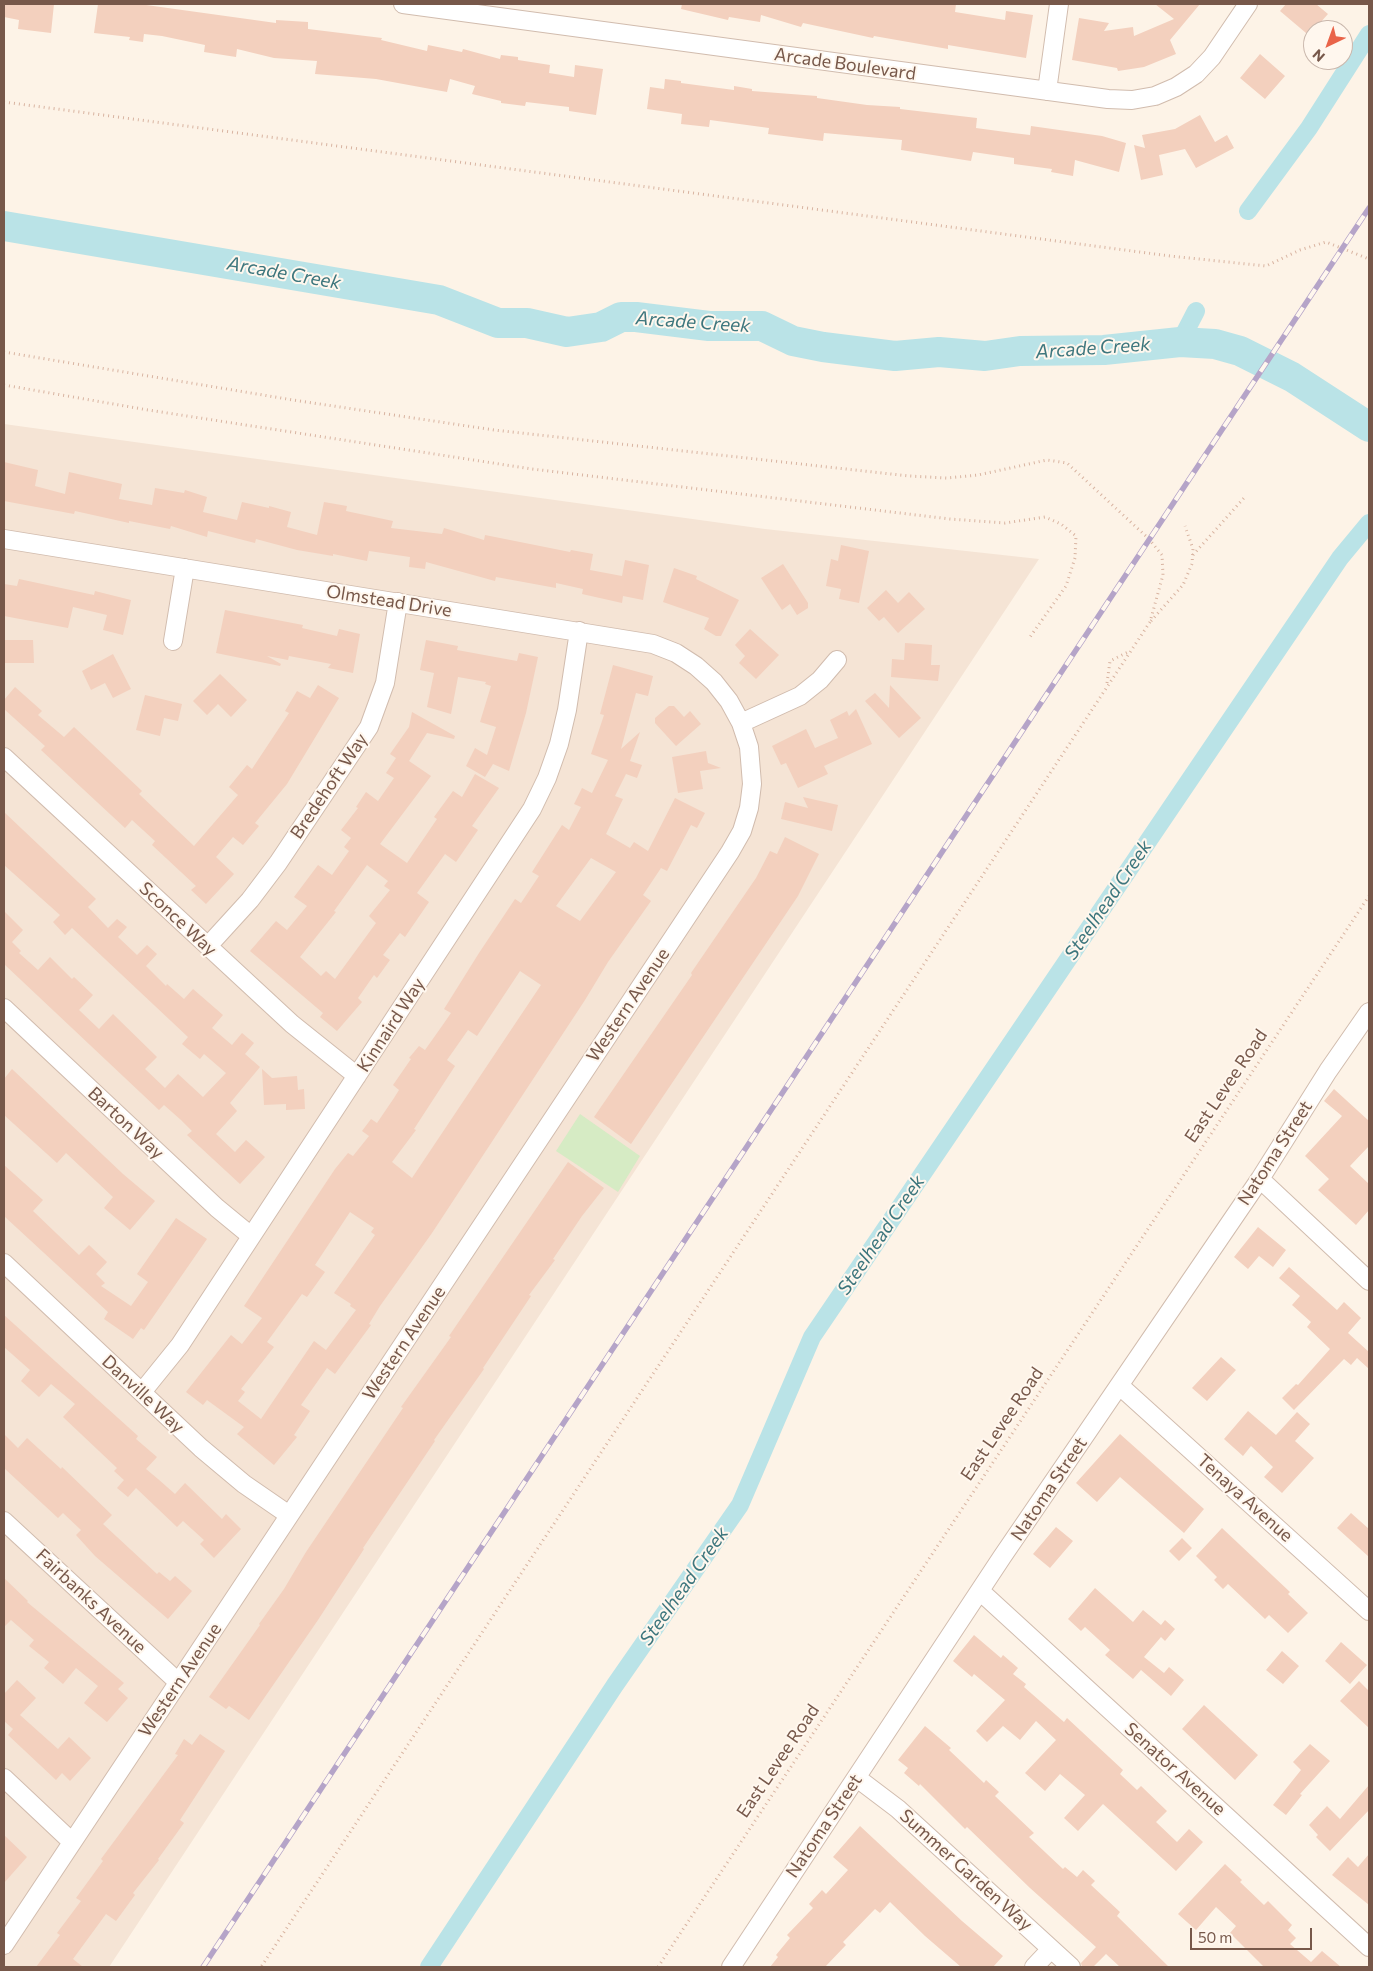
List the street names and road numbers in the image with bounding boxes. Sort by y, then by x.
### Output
street label: Arcade Boulevard [773,43,917,85]
street label: Olmstead Drive [325,580,453,622]
street label: Bredehoft Way [286,729,372,843]
street label: Sconce Way [135,878,221,960]
street label: Western Avenue [582,944,674,1066]
street label: Kinnaird Way [353,974,429,1076]
street label: East Levee Road [1180,1025,1272,1147]
street label: Barton Way [84,1082,168,1164]
street label: Natoma Street [1233,1097,1317,1209]
street label: Western Avenue [358,1282,450,1404]
street label: Danville Way [97,1350,189,1438]
street label: East Levee Road [956,1363,1048,1485]
street label: Natoma Street [1006,1433,1092,1545]
street label: Tenaya Avenue [1193,1449,1297,1547]
street label: Fairbanks Avenue [31,1544,151,1658]
street label: Western Avenue [134,1619,226,1741]
street label: East Levee Road [732,1700,824,1822]
street label: Senator Avenue [1120,1718,1230,1820]
street label: Natoma Street [781,1770,867,1882]
street label: Summer Garden Way [895,1805,1037,1935]

